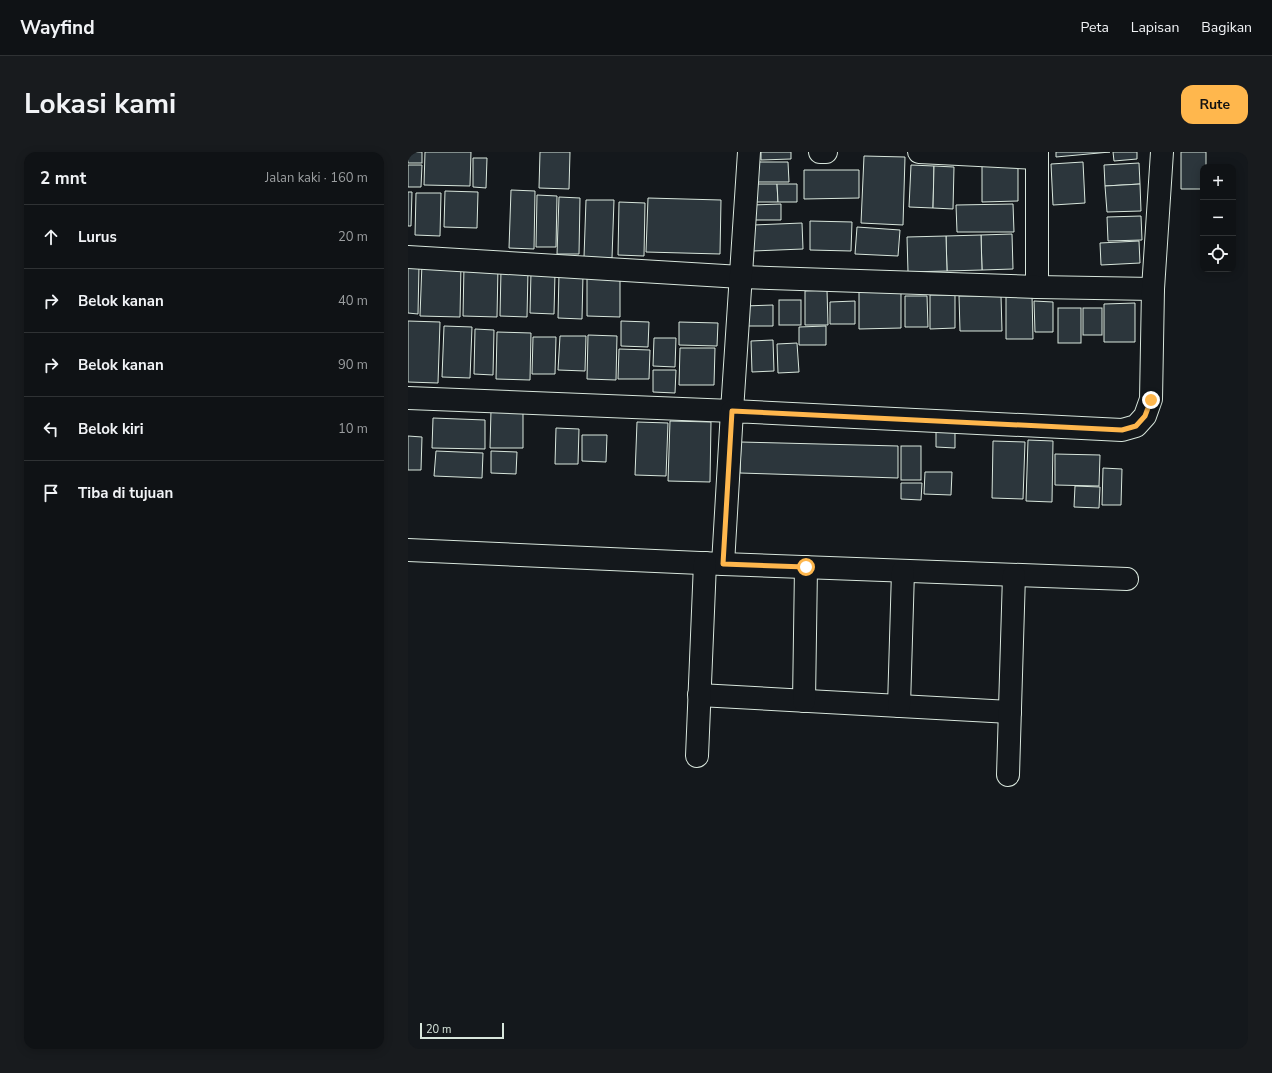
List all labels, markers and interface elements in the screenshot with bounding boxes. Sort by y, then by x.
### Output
text: Wayfind [20,15,95,41]
text: Peta [1081,18,1109,37]
text: Lapisan [1131,18,1179,37]
text: Bagikan [1201,18,1252,37]
text: Lokasi kami [24,85,176,123]
button: Rute [1181,85,1248,124]
map controls [1200,164,1236,272]
button: + [1200,164,1236,200]
text: 2 mnt [40,167,86,190]
text: Jalan kaki · 160 m [265,169,368,187]
button: − [1200,200,1236,236]
icon: ahead [40,226,62,248]
text: Lurus [78,227,117,247]
text: 20 m [338,228,368,246]
button: locate [1200,236,1236,272]
icon: right [40,290,62,312]
text: Belok kanan [78,291,164,311]
text: 40 m [338,292,368,310]
icon: right [40,354,62,376]
text: Belok kanan [78,355,164,375]
text: 90 m [338,356,368,374]
route end [1142,391,1160,409]
icon: left [40,418,62,440]
text: Belok kiri [78,419,143,439]
text: 10 m [338,420,368,438]
icon: arrive [40,482,62,504]
text: Tiba di tujuan [78,483,173,503]
route start [797,558,815,576]
scale bar [420,1021,504,1040]
text: 20 m [426,1022,451,1037]

